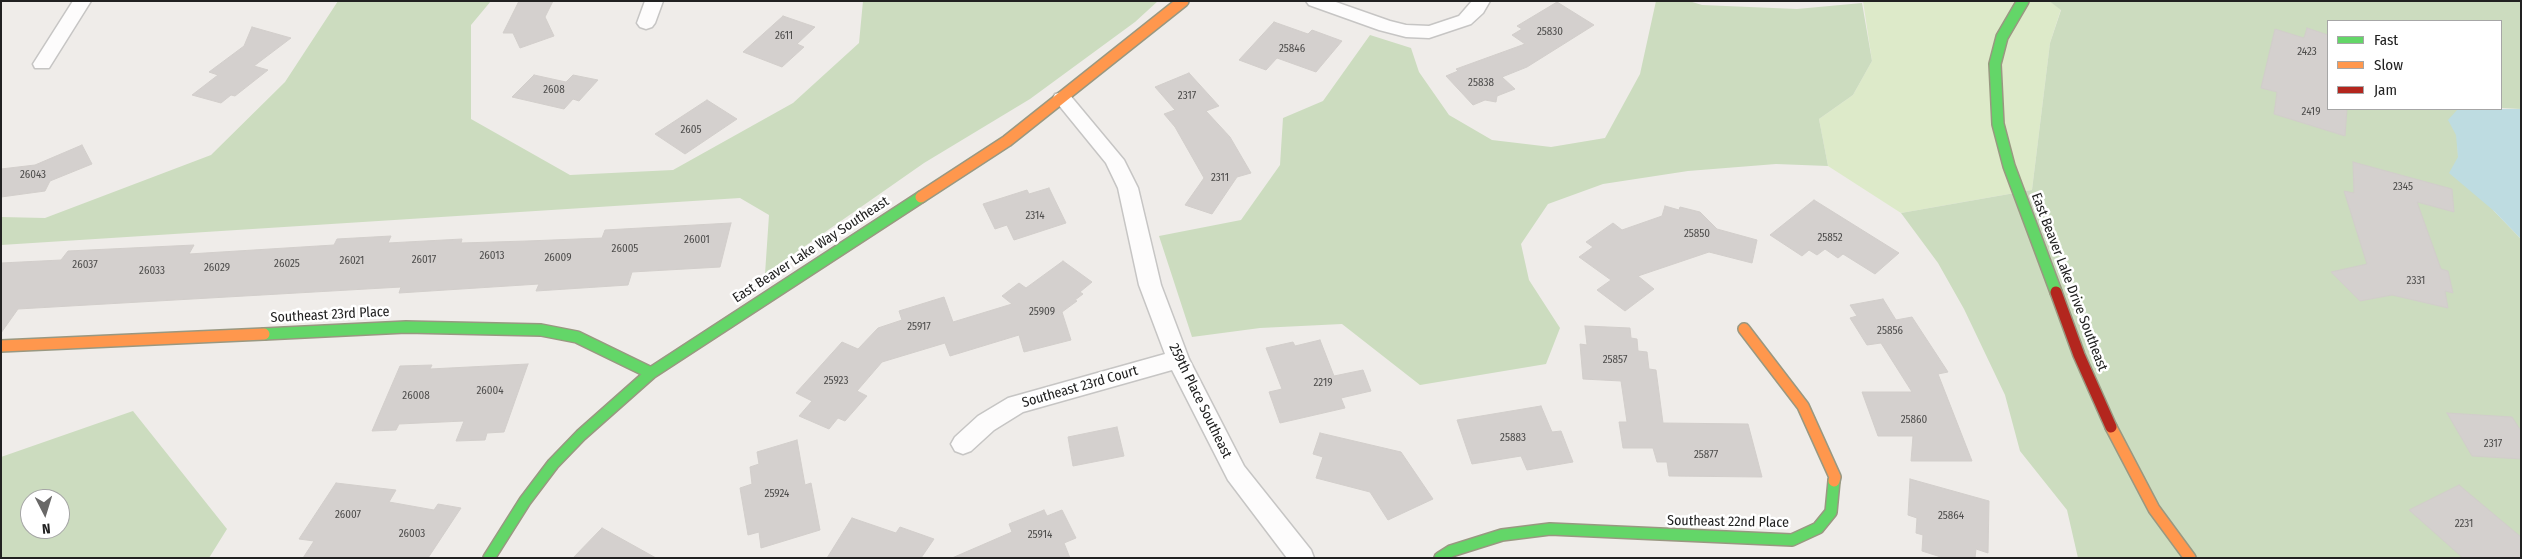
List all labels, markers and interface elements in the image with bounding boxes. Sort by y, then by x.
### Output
legend [2327,20,2502,110]
house number: 25830 [1537,25,1563,39]
house number: 2611 [775,29,793,43]
text: Fast [2374,31,2398,49]
house number: 25846 [1279,42,1305,56]
house number: 2423 [2297,45,2317,59]
text: Slow [2374,56,2403,74]
house number: 25838 [1468,76,1494,90]
text: Jam [2374,81,2397,99]
house number: 2608 [543,83,565,97]
house number: 2317 [1178,89,1196,103]
house number: 2419 [2302,105,2320,119]
house number: 2605 [680,123,702,137]
house number: 26043 [20,168,46,182]
house number: 2311 [1211,171,1229,185]
house number: 2345 [2393,180,2413,194]
street label: East Beaver Lake Drive Southeast [2027,191,2111,373]
street label: East Beaver Lake Way Southeast [730,193,892,307]
house number: 2314 [1025,209,1045,223]
house number: 25850 [1684,227,1710,241]
house number: 25852 [1817,231,1843,245]
house number: 26001 [684,233,710,247]
house number: 26005 [612,242,638,256]
house number: 26013 [479,249,505,263]
house number: 26009 [544,251,572,265]
house number: 26017 [412,253,436,267]
house number: 26021 [340,254,364,268]
house number: 26025 [274,257,300,271]
house number: 26037 [72,258,98,272]
house number: 26029 [204,261,230,275]
house number: 26033 [139,264,165,278]
house number: 2331 [2407,274,2425,288]
street label: Southeast 23rd Place [270,303,390,327]
house number: 25909 [1029,305,1055,319]
house number: 25917 [907,320,931,334]
house number: 25856 [1877,324,1903,338]
street label: 259th Place Southeast [1165,341,1235,461]
house number: 25857 [1603,353,1627,367]
street label: Southeast 23rd Court [1020,362,1140,412]
house number: 25923 [824,374,848,388]
house number: 2219 [1313,376,1333,390]
house number: 26004 [476,384,504,398]
house number: 26008 [402,389,430,403]
house number: 25860 [1901,413,1927,427]
house number: 25883 [1500,431,1526,445]
house number: 2317 [2484,437,2502,451]
house number: 25877 [1694,448,1718,462]
house number: 25924 [765,487,789,501]
north arrow [20,489,70,539]
house number: 26007 [335,508,361,522]
house number: 25864 [1938,509,1964,523]
street label: Southeast 22nd Place [1667,513,1789,531]
house number: 2231 [2455,517,2473,531]
text: N [41,520,51,537]
house number: 26003 [399,527,425,541]
house number: 25914 [1028,528,1052,542]

